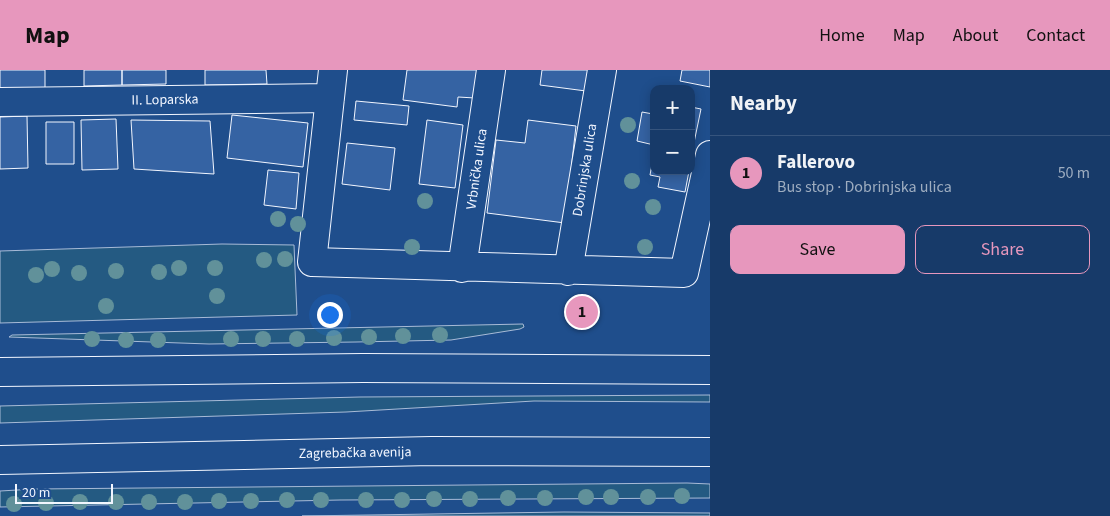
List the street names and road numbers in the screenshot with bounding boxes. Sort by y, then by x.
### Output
street label: II. Loparska [131,89,199,111]
street label: Dobrinjska ulica [568,122,602,218]
street label: Vrbnička ulica [461,127,493,211]
street label: Zagrebačka avenija [298,442,412,464]

